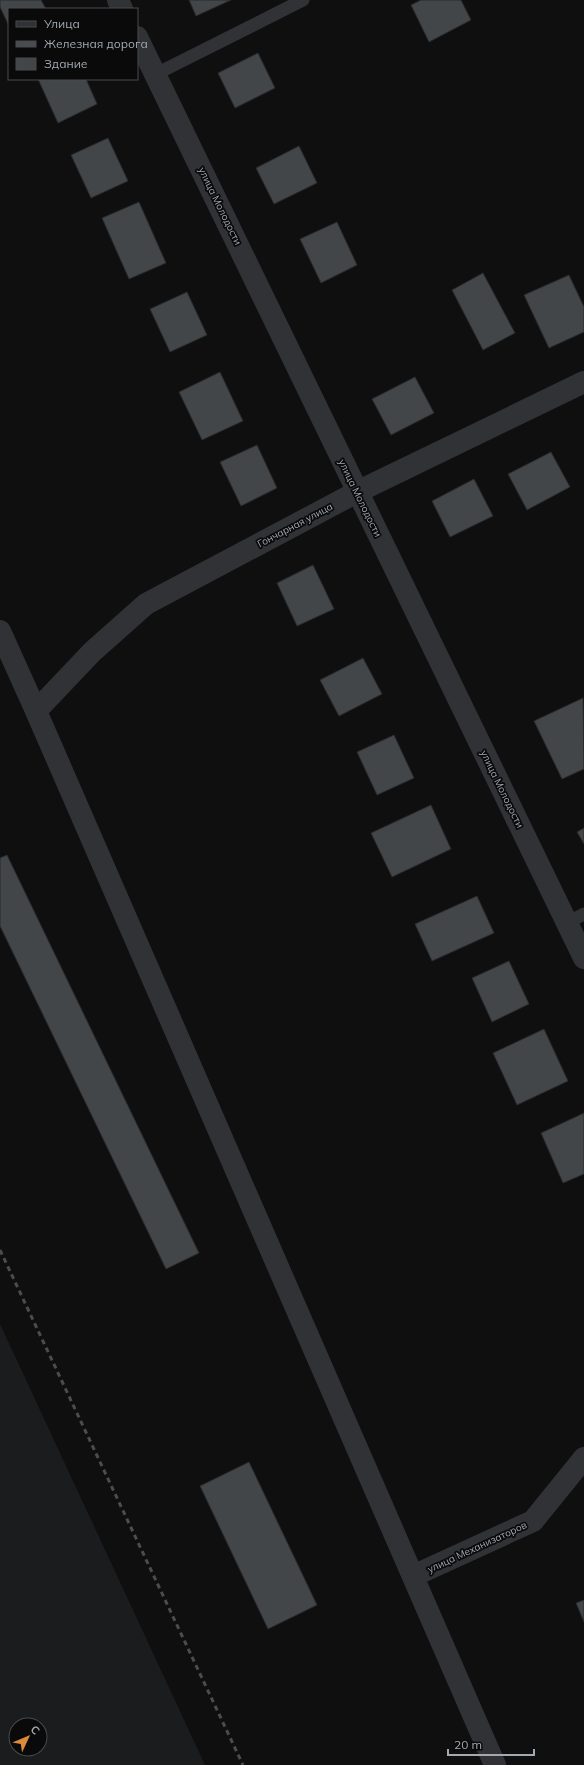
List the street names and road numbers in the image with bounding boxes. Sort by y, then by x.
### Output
street label: улица Молодости [195,165,245,247]
street label: улица Молодости [335,457,385,539]
street label: Гончарная улица [255,500,335,550]
street label: улица Молодости [477,748,527,830]
street label: улица Механизаторов [425,1518,529,1576]

